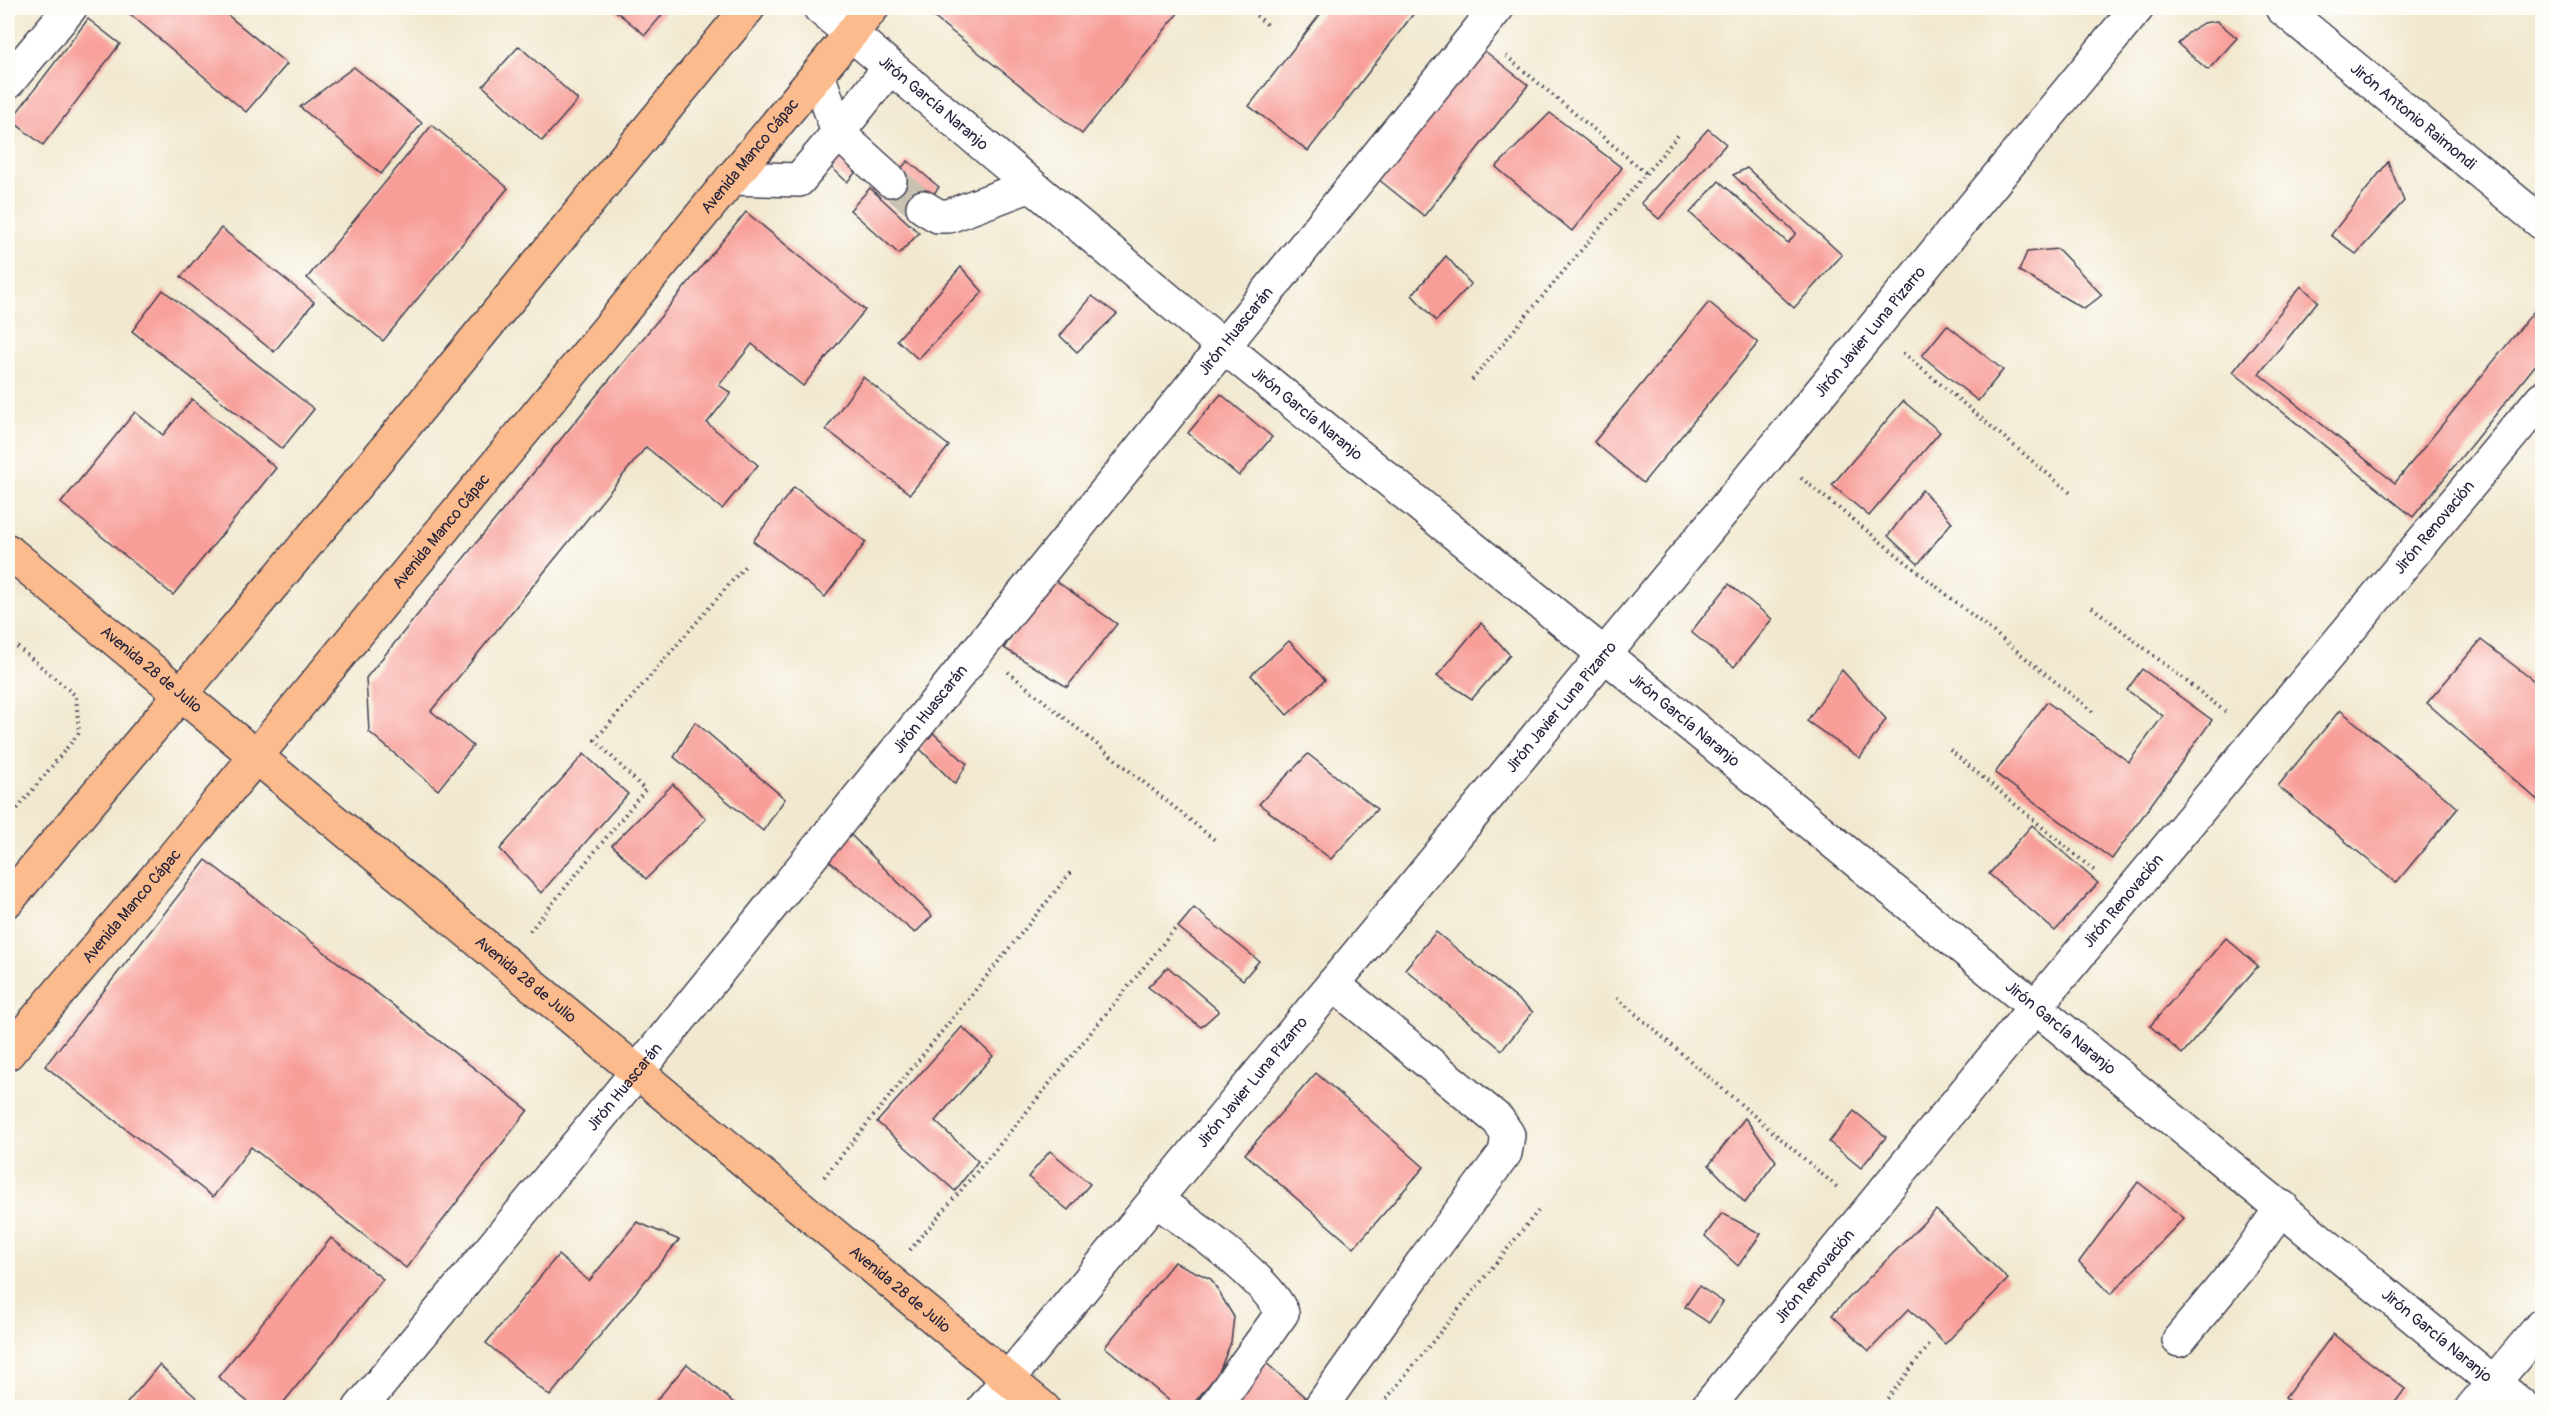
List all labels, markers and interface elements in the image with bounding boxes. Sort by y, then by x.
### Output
street label: Jirón García Naranjo [874,51,993,155]
street label: Jirón Antonio Raimondi [2346,58,2480,174]
street label: Avenida Manco Cápac [697,95,803,218]
street label: Jirón Javier Luna Pizarro [1810,262,1930,402]
street label: Jirón Huascarán [1194,283,1278,380]
street label: Jirón García Naranjo [1247,363,1367,465]
street label: Avenida Manco Cápac [388,470,494,593]
street label: Jirón Renovación [2389,477,2479,578]
street label: Avenida 28 de Julio [96,622,206,718]
street label: Jirón Javier Luna Pizarro [1501,637,1621,777]
street label: Jirón Huascarán [888,661,972,758]
street label: Jirón García Naranjo [1625,669,1744,771]
street label: Avenida Manco Cápac [78,845,186,967]
street label: Jirón Renovación [2079,850,2168,952]
street label: Avenida 28 de Julio [471,932,581,1028]
street label: Jirón García Naranjo [2001,977,2120,1079]
street label: Jirón Javier Luna Pizarro [1192,1012,1312,1152]
street label: Jirón Huascarán [582,1039,667,1135]
street label: Jirón Renovación [1770,1225,1859,1328]
street label: Avenida 28 de Julio [845,1242,955,1338]
street label: Jirón García Naranjo [2377,1284,2496,1387]

